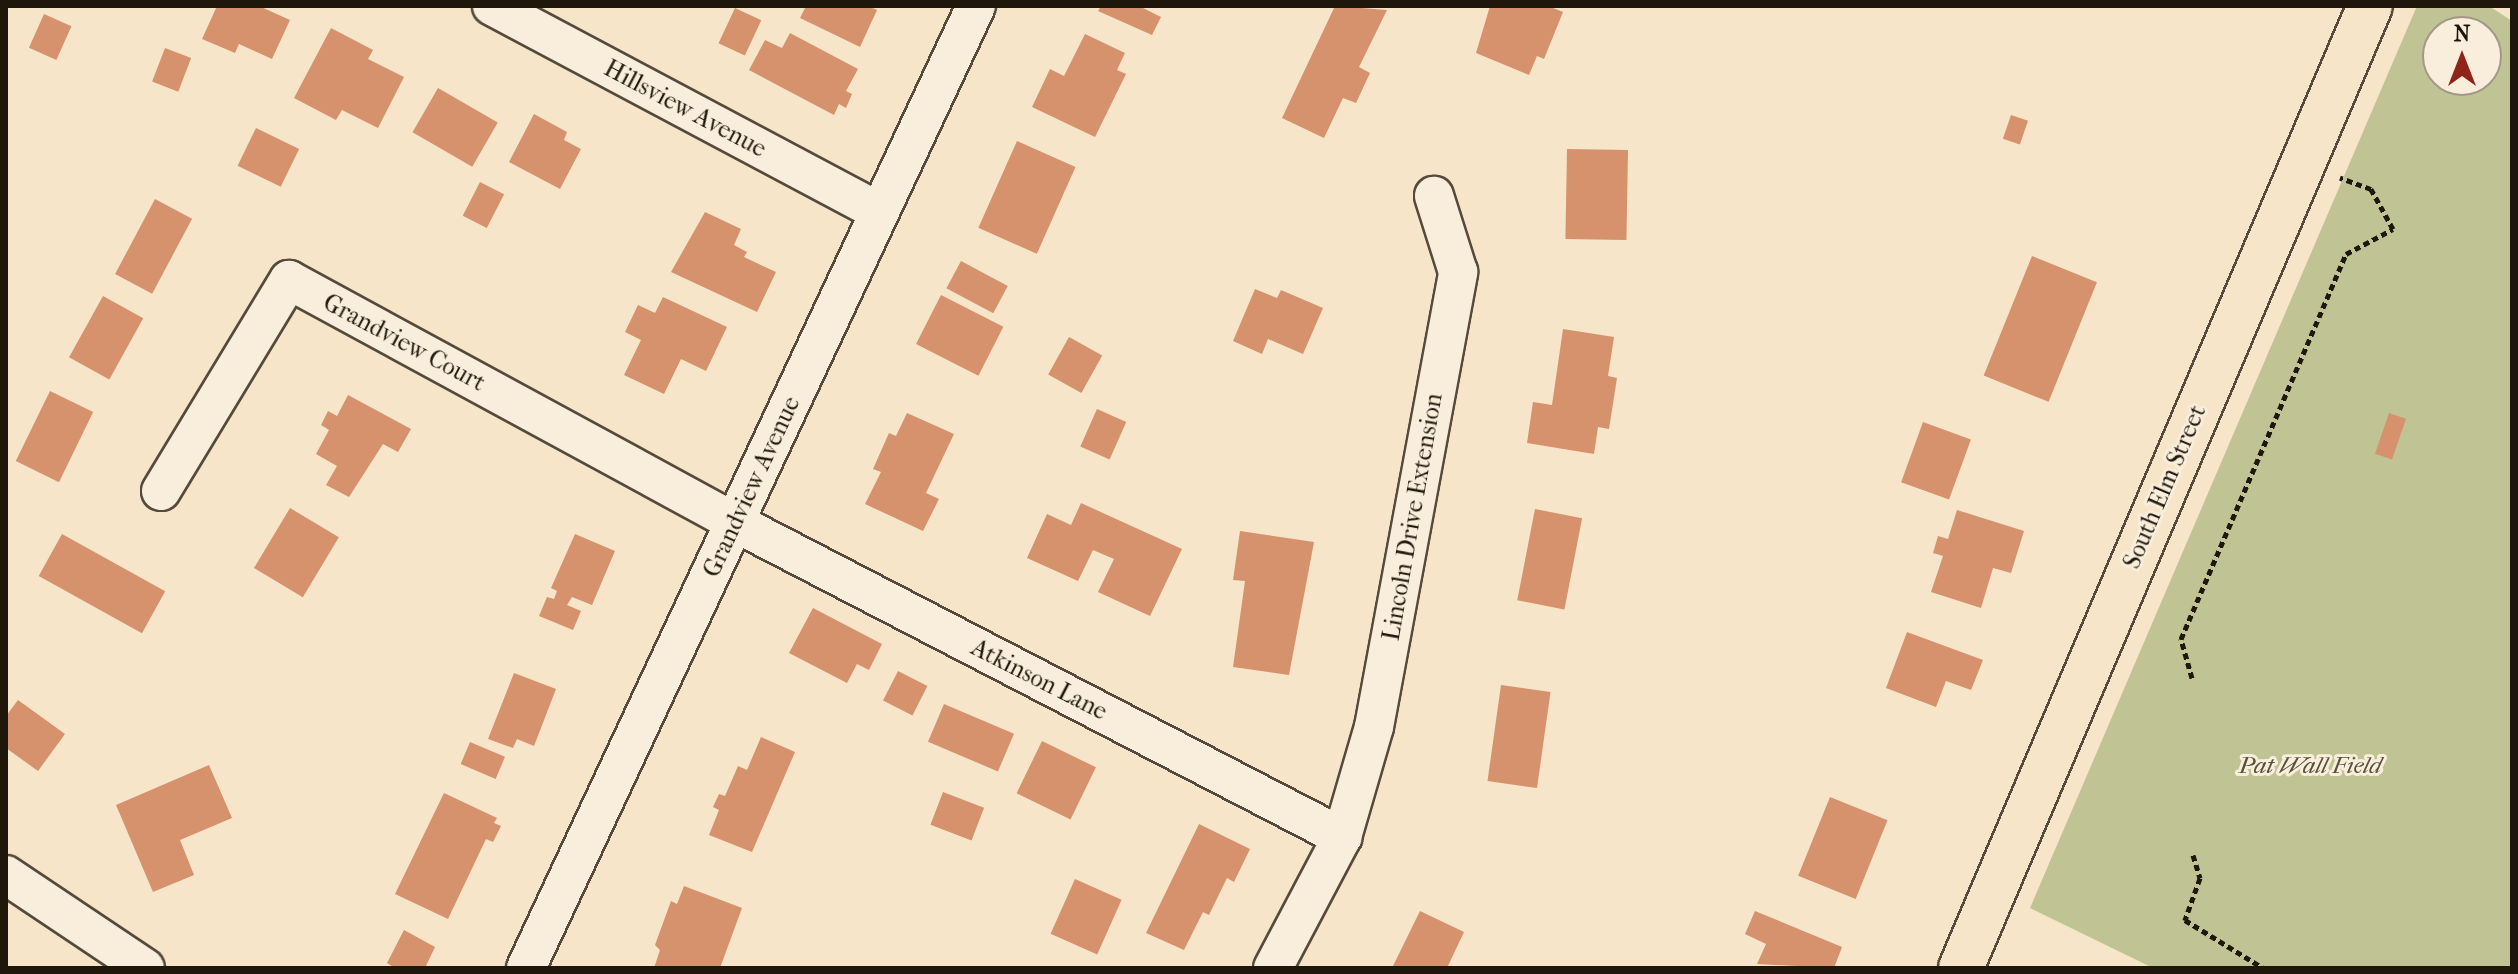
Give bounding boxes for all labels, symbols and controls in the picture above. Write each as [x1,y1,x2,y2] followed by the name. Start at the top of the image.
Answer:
[2422,16,2502,96] north arrow
[2454,21,2470,47] text: N
[599,54,771,164] street label: Hillsview Avenue
[318,288,490,398] street label: Grandview Court
[1377,391,1449,643] street label: Lincoln Drive Extension
[698,392,806,582] street label: Grandview Avenue
[2118,401,2212,573] street label: South Elm Street
[966,633,1112,727] street label: Atkinson Lane
[2239,752,2381,780] park label: Pat Wall Field

